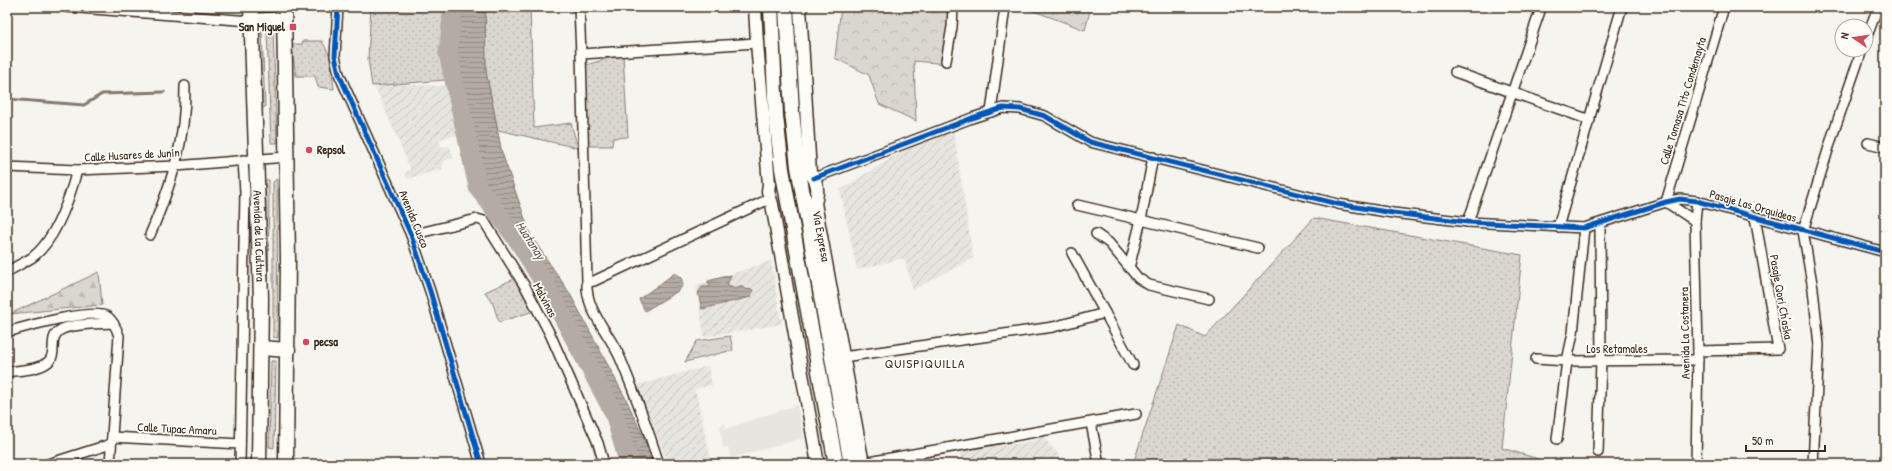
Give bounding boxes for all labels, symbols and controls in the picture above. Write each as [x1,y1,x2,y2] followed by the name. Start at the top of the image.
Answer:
[239,18,286,36] place label: San Miguel
[1834,18,1874,58] north arrow
[288,22,298,32] marker: San Miguel
[1837,31,1852,40] text: N
[1655,35,1710,167] street label: Calle Tomasa Tito Condemayta
[317,141,346,159] place label: Repsol
[84,144,180,165] street label: Calle Husares de Junín
[304,145,314,155] marker: Repsol
[1708,185,1799,226] street label: Pasaje Las Orquideas
[395,187,434,251] street label: Avenida Cusco
[249,190,269,282] street label: Avenida de la Cultura
[809,209,835,263] street label: Vía Expresa
[512,217,551,264] water label: Huatanay
[1766,253,1797,341] street label: Pasaje Qori Ch'aska
[529,279,562,321] street label: Malvinas
[1675,287,1694,379] street label: Avenida La Costanera
[314,333,338,351] place label: pecsa
[301,337,311,347] marker: pecsa
[1586,340,1648,357] street label: Los Retamales
[885,354,965,372] district label: QUISPIQUILLA
[137,418,218,439] street label: Calle Tupac Amaru
[1746,427,1825,453] scale bar
[1752,432,1773,449] text: 50 m

